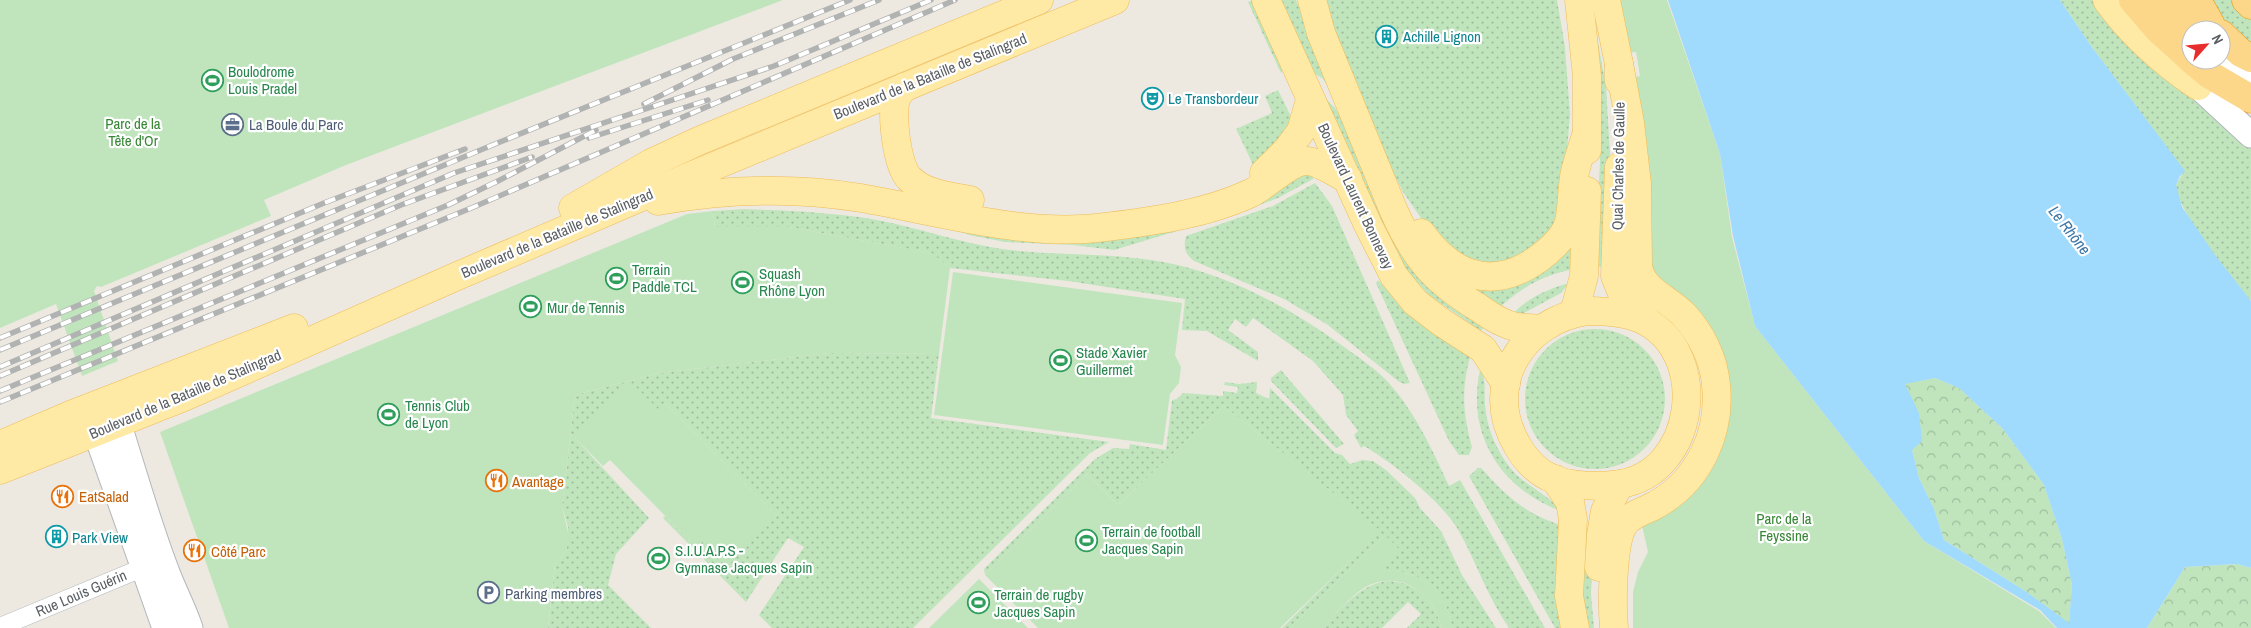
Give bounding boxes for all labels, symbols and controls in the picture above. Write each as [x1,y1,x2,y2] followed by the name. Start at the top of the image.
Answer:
[2181,20,2231,70] north arrow
[1375,24,1399,48] building icon: Achille Lignon
[1402,26,1481,47] place label: Achille Lignon
[830,28,1030,124] street label: Boulevard de la Bataille de Stalingrad
[2208,31,2227,47] text: N
[228,61,297,99] place label: Boulodrome Louis Pradel
[200,68,224,92] sports icon: Boulodrome Louis Pradel
[1140,86,1164,110] theatre icon: Le Transbordeur
[1168,88,1258,109] place label: Le Transbordeur
[1606,101,1630,230] street label: Quai Charles de Gaulle
[221,112,245,136] office icon: La Boule du Parc
[105,113,161,151] park label: Parc de la Tête d'Or
[249,114,343,135] place label: La Boule du Parc
[1313,120,1399,273] street label: Boulevard Laurent Bonnevay
[458,183,656,283] street label: Boulevard de la Bataille de Stalingrad
[2044,201,2096,259] water label: Le Rhône
[632,259,697,297] place label: Terrain Paddle TCL
[759,263,825,301] place label: Squash Rhône Lyon
[604,266,628,290] sports icon: Terrain Paddle TCL
[731,270,755,294] sports icon: Squash Rhône Lyon
[519,295,543,319] sports icon: Mur de Tennis
[547,297,625,318] place label: Mur de Tennis
[1076,342,1147,380] place label: Stade Xavier Guillermet
[86,344,284,444] street label: Boulevard de la Bataille de Stalingrad
[1048,349,1072,373] sports icon: Stade Xavier Guillermet
[405,395,470,433] place label: Tennis Club de Lyon
[377,402,401,426] sports icon: Tennis Club de Lyon
[484,469,508,493] restaurant icon: Avantage
[511,471,564,492] place label: Avantage
[51,484,75,508] restaurant icon: EatSalad
[79,486,129,507] place label: EatSalad
[1756,508,1812,546] park label: Parc de la Feyssine
[1102,521,1200,559] place label: Terrain de football Jacques Sapin
[44,525,68,549] building icon: Park View
[72,527,128,548] place label: Park View
[1074,528,1098,552] sports icon: Terrain de football Jacques Sapin
[183,539,207,563] restaurant icon: Côté Parc
[675,540,812,578] place label: S.I.U.A.P.S - Gymnase Jacques Sapin
[211,541,266,562] place label: Côté Parc
[647,547,671,571] sports icon: S.I.U.A.P.S - Gymnase Jacques Sapin
[32,564,130,622] street label: Rue Louis Guérin
[477,581,501,605] parking icon: Parking membres
[505,583,602,604] place label: Parking membres
[994,584,1084,622] place label: Terrain de rugby Jacques Sapin
[966,591,990,615] sports icon: Terrain de rugby Jacques Sapin

